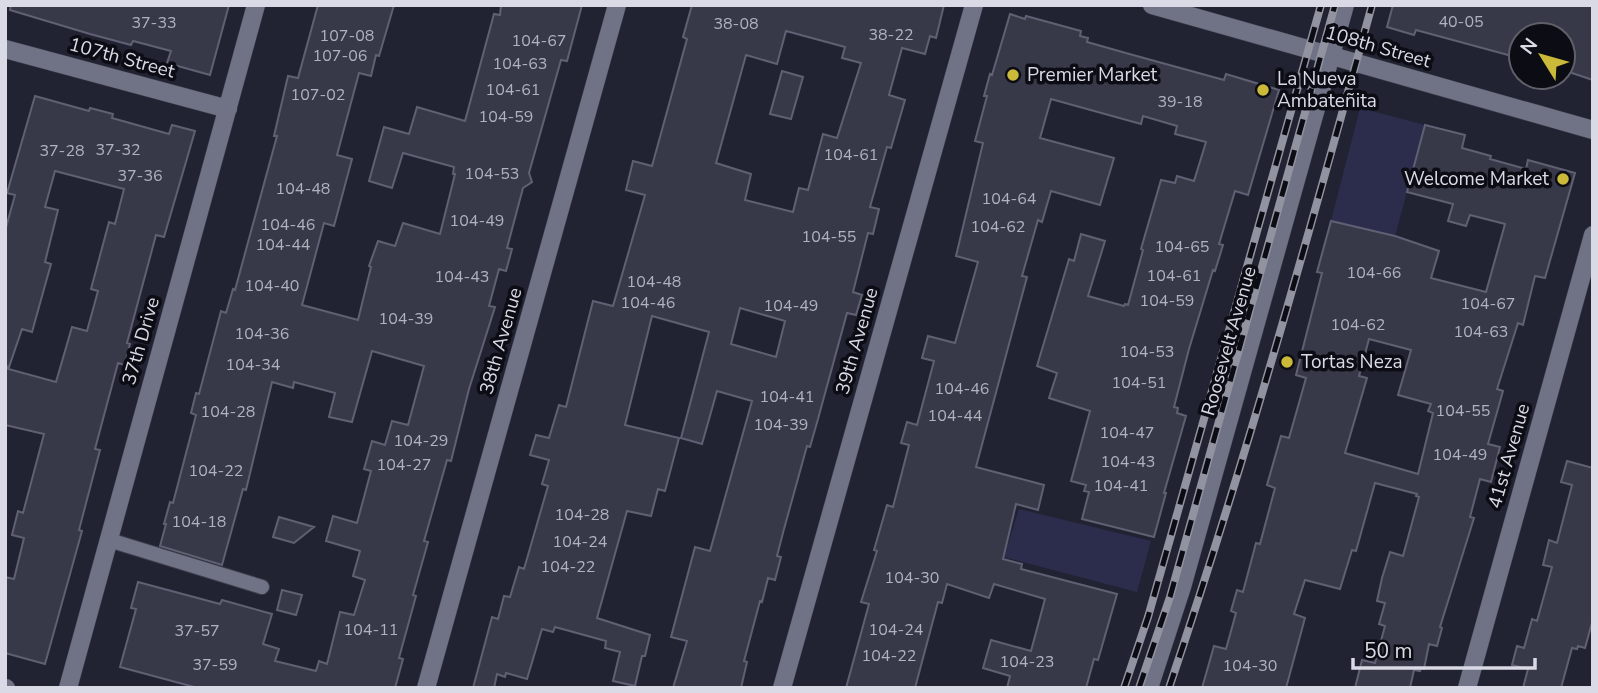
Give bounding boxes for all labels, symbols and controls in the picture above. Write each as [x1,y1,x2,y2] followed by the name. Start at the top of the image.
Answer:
[1438,11,1484,33] house number: 40-05
[131,12,177,34] house number: 37-33
[713,13,759,35] house number: 38-08
[1322,20,1434,75] street label: 108th Street
[1507,21,1577,91] north arrow
[868,24,914,46] house number: 38-22
[320,25,374,47] house number: 107-08
[512,30,566,52] house number: 104-67
[66,31,178,85] street label: 107th Street
[1515,33,1544,60] text: N
[313,45,367,67] house number: 107-06
[493,53,547,75] house number: 104-63
[1027,62,1158,88] place label: Premier Market
[1277,66,1377,114] place label: La Nueva Ambateñita
[1005,67,1021,83] marker: Premier Market
[486,79,540,101] house number: 104-61
[1255,82,1271,98] marker: La Nueva Ambateñita
[291,84,345,106] house number: 107-02
[1157,91,1203,113] house number: 39-18
[479,106,533,128] house number: 104-59
[95,139,141,161] house number: 37-32
[39,140,85,162] house number: 37-28
[824,144,878,166] house number: 104-61
[465,163,519,185] house number: 104-53
[117,165,163,187] house number: 37-36
[1404,166,1549,192] place label: Welcome Market
[1555,171,1571,187] marker: Welcome Market
[276,178,330,200] house number: 104-48
[982,188,1037,210] house number: 104-64
[450,210,504,232] house number: 104-49
[261,214,315,236] house number: 104-46
[971,216,1025,238] house number: 104-62
[802,226,856,248] house number: 104-55
[256,234,311,256] house number: 104-44
[1155,236,1209,258] house number: 104-65
[1347,262,1401,284] house number: 104-66
[1195,263,1263,419] street label: Roosevelt Avenue
[1147,265,1201,287] house number: 104-61
[435,266,489,288] house number: 104-43
[627,271,681,293] house number: 104-48
[245,275,299,297] house number: 104-40
[473,285,529,397] street label: 38th Avenue
[829,285,885,397] street label: 39th Avenue
[1140,290,1194,312] house number: 104-59
[621,292,675,314] house number: 104-46
[1461,293,1515,315] house number: 104-67
[116,294,166,388] street label: 37th Drive
[764,295,818,317] house number: 104-49
[379,308,433,330] house number: 104-39
[1331,314,1385,336] house number: 104-62
[1454,321,1508,343] house number: 104-63
[235,323,289,345] house number: 104-36
[1120,341,1174,363] house number: 104-53
[1301,349,1403,375] place label: Tortas Neza
[226,354,281,376] house number: 104-34
[1279,354,1295,370] marker: Tortas Neza
[1112,372,1166,394] house number: 104-51
[935,378,989,400] house number: 104-46
[760,386,814,408] house number: 104-41
[1436,400,1490,422] house number: 104-55
[1482,400,1536,512] street label: 41st Avenue
[201,401,255,423] house number: 104-28
[928,405,983,427] house number: 104-44
[754,414,808,436] house number: 104-39
[1100,422,1154,444] house number: 104-47
[394,430,448,452] house number: 104-29
[1433,444,1487,466] house number: 104-49
[1101,451,1155,473] house number: 104-43
[377,454,431,476] house number: 104-27
[189,460,243,482] house number: 104-22
[1094,475,1148,497] house number: 104-41
[555,504,609,526] house number: 104-28
[172,511,226,533] house number: 104-18
[553,531,608,553] house number: 104-24
[541,556,595,578] house number: 104-22
[885,567,939,589] house number: 104-30
[344,619,398,641] house number: 104-11
[869,619,924,641] house number: 104-24
[174,620,220,642] house number: 37-57
[1353,626,1535,670] scale bar
[1364,637,1413,665] text: 50 m
[862,645,916,667] house number: 104-22
[1000,651,1054,673] house number: 104-23
[192,654,238,676] house number: 37-59
[1223,655,1277,677] house number: 104-30

